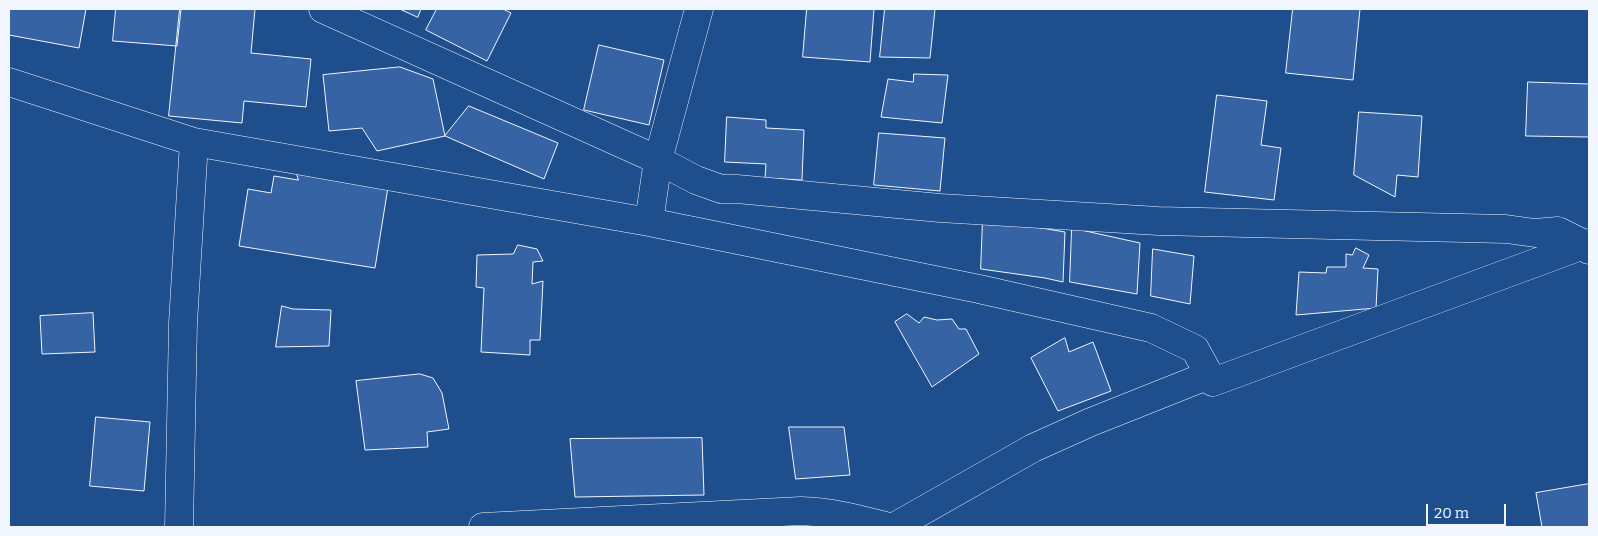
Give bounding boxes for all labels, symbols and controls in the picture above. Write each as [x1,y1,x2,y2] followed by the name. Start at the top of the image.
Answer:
[1428,494,1508,526] scale bar
[1434,504,1469,522] text: 20 m

